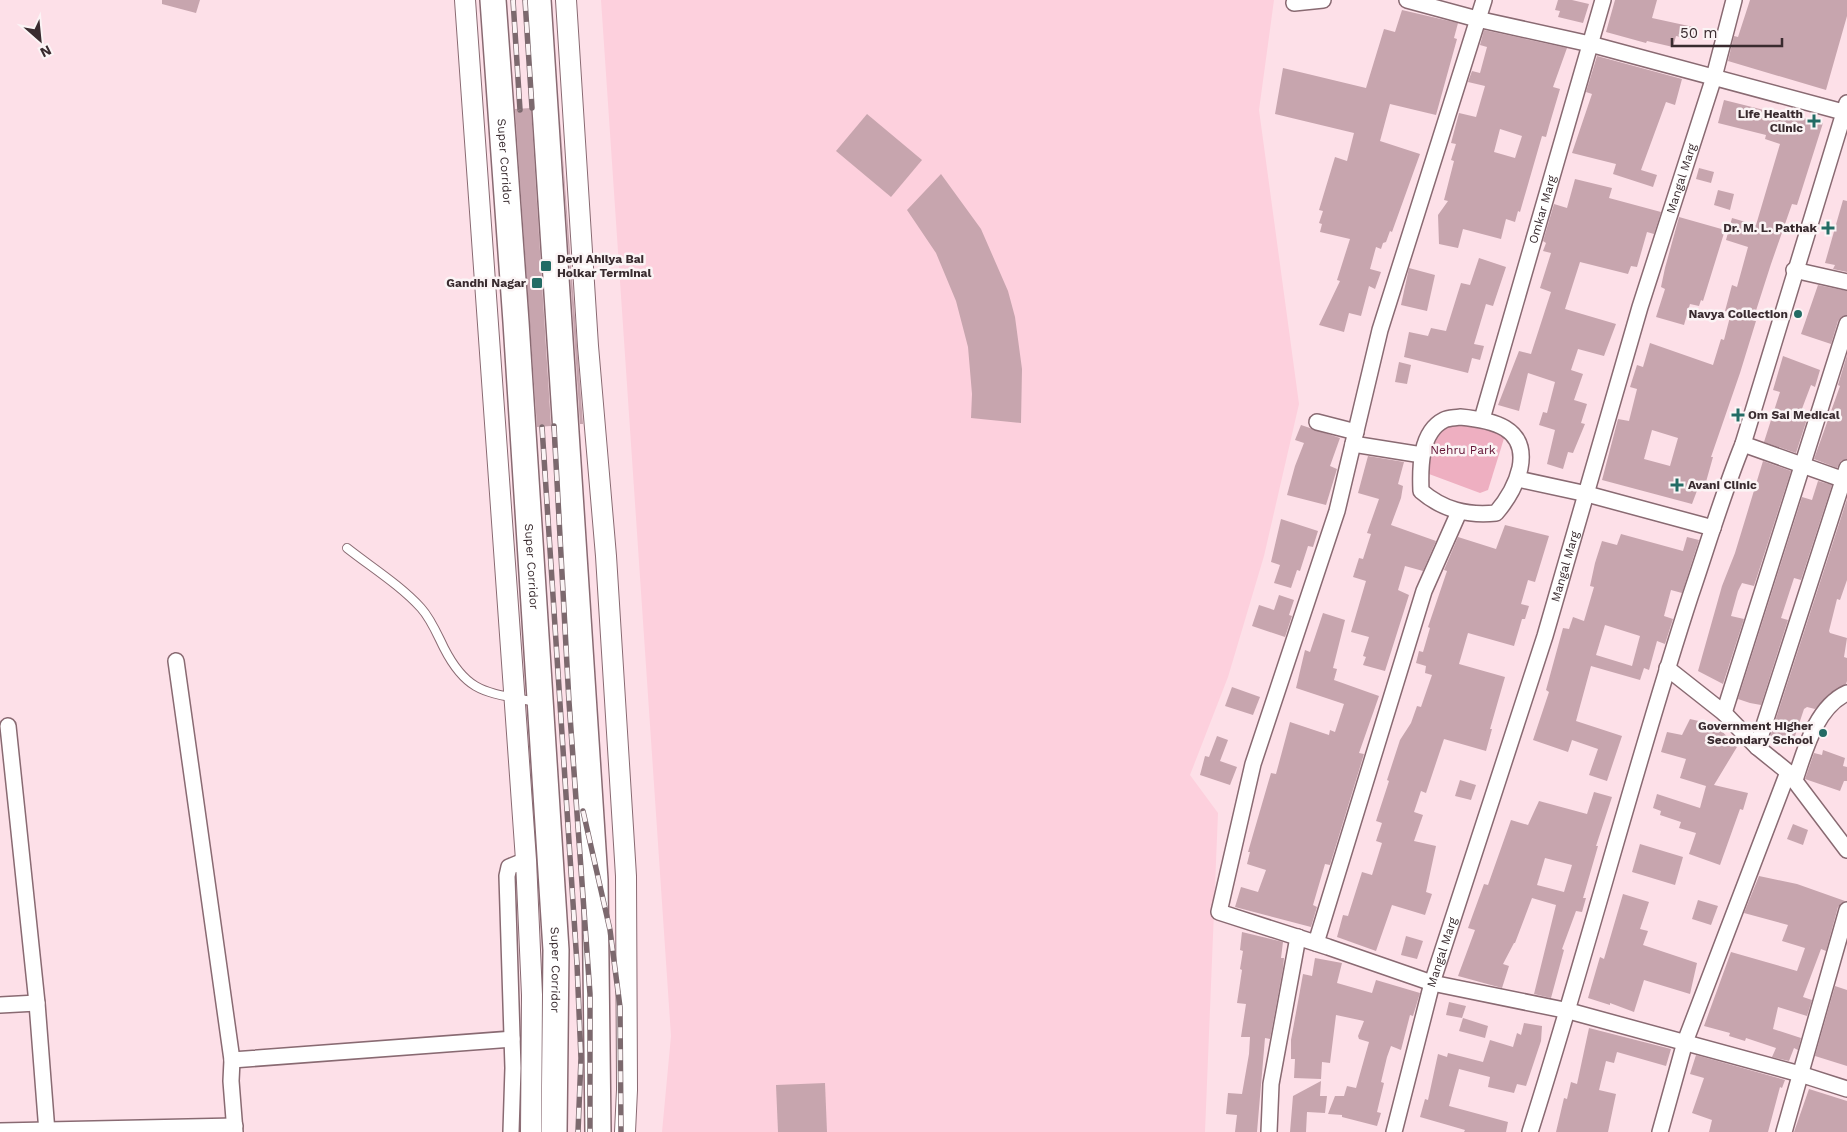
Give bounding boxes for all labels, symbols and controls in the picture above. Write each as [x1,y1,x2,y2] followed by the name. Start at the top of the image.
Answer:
[15,15,65,65] north arrow
[1672,15,1782,47] scale bar
[1680,24,1717,42] text: 50 m
[38,42,54,61] text: N
[1738,107,1803,135] place label: Life Health Clinic
[1807,114,1821,128] marker: Life Health Clinic
[494,118,515,205] street label: Super Corridor
[1663,141,1699,215] street label: Mangal Marg
[1526,173,1559,245] street label: Omkar Marg
[1723,221,1818,235] place label: Dr. M. L. Pathak
[1821,221,1835,235] marker: Dr. M. L. Pathak
[557,252,652,280] place label: Devi Ahilya Bai Holkar Terminal
[539,259,553,273] marker: Devi Ahilya Bai Holkar Terminal
[446,276,527,290] place label: Gandhi Nagar
[530,276,544,290] marker: Gandhi Nagar
[1688,307,1788,321] place label: Navya Collection
[1792,308,1804,320] marker: Navya Collection
[1748,408,1840,422] place label: Om Sai Medical
[1732,409,1744,421] marker: Om Sai Medical
[1430,443,1496,457] park label: Nehru Park
[1670,478,1684,492] marker: Avani Clinic
[1688,478,1757,492] place label: Avani Clinic
[522,523,541,610] street label: Super Corridor
[1548,529,1582,604] street label: Mangal Marg
[1698,719,1814,747] place label: Government Higher Secondary School
[1817,727,1829,739] marker: Government Higher Secondary School
[1424,915,1460,989] street label: Mangal Marg
[548,926,563,1013] street label: Super Corridor

